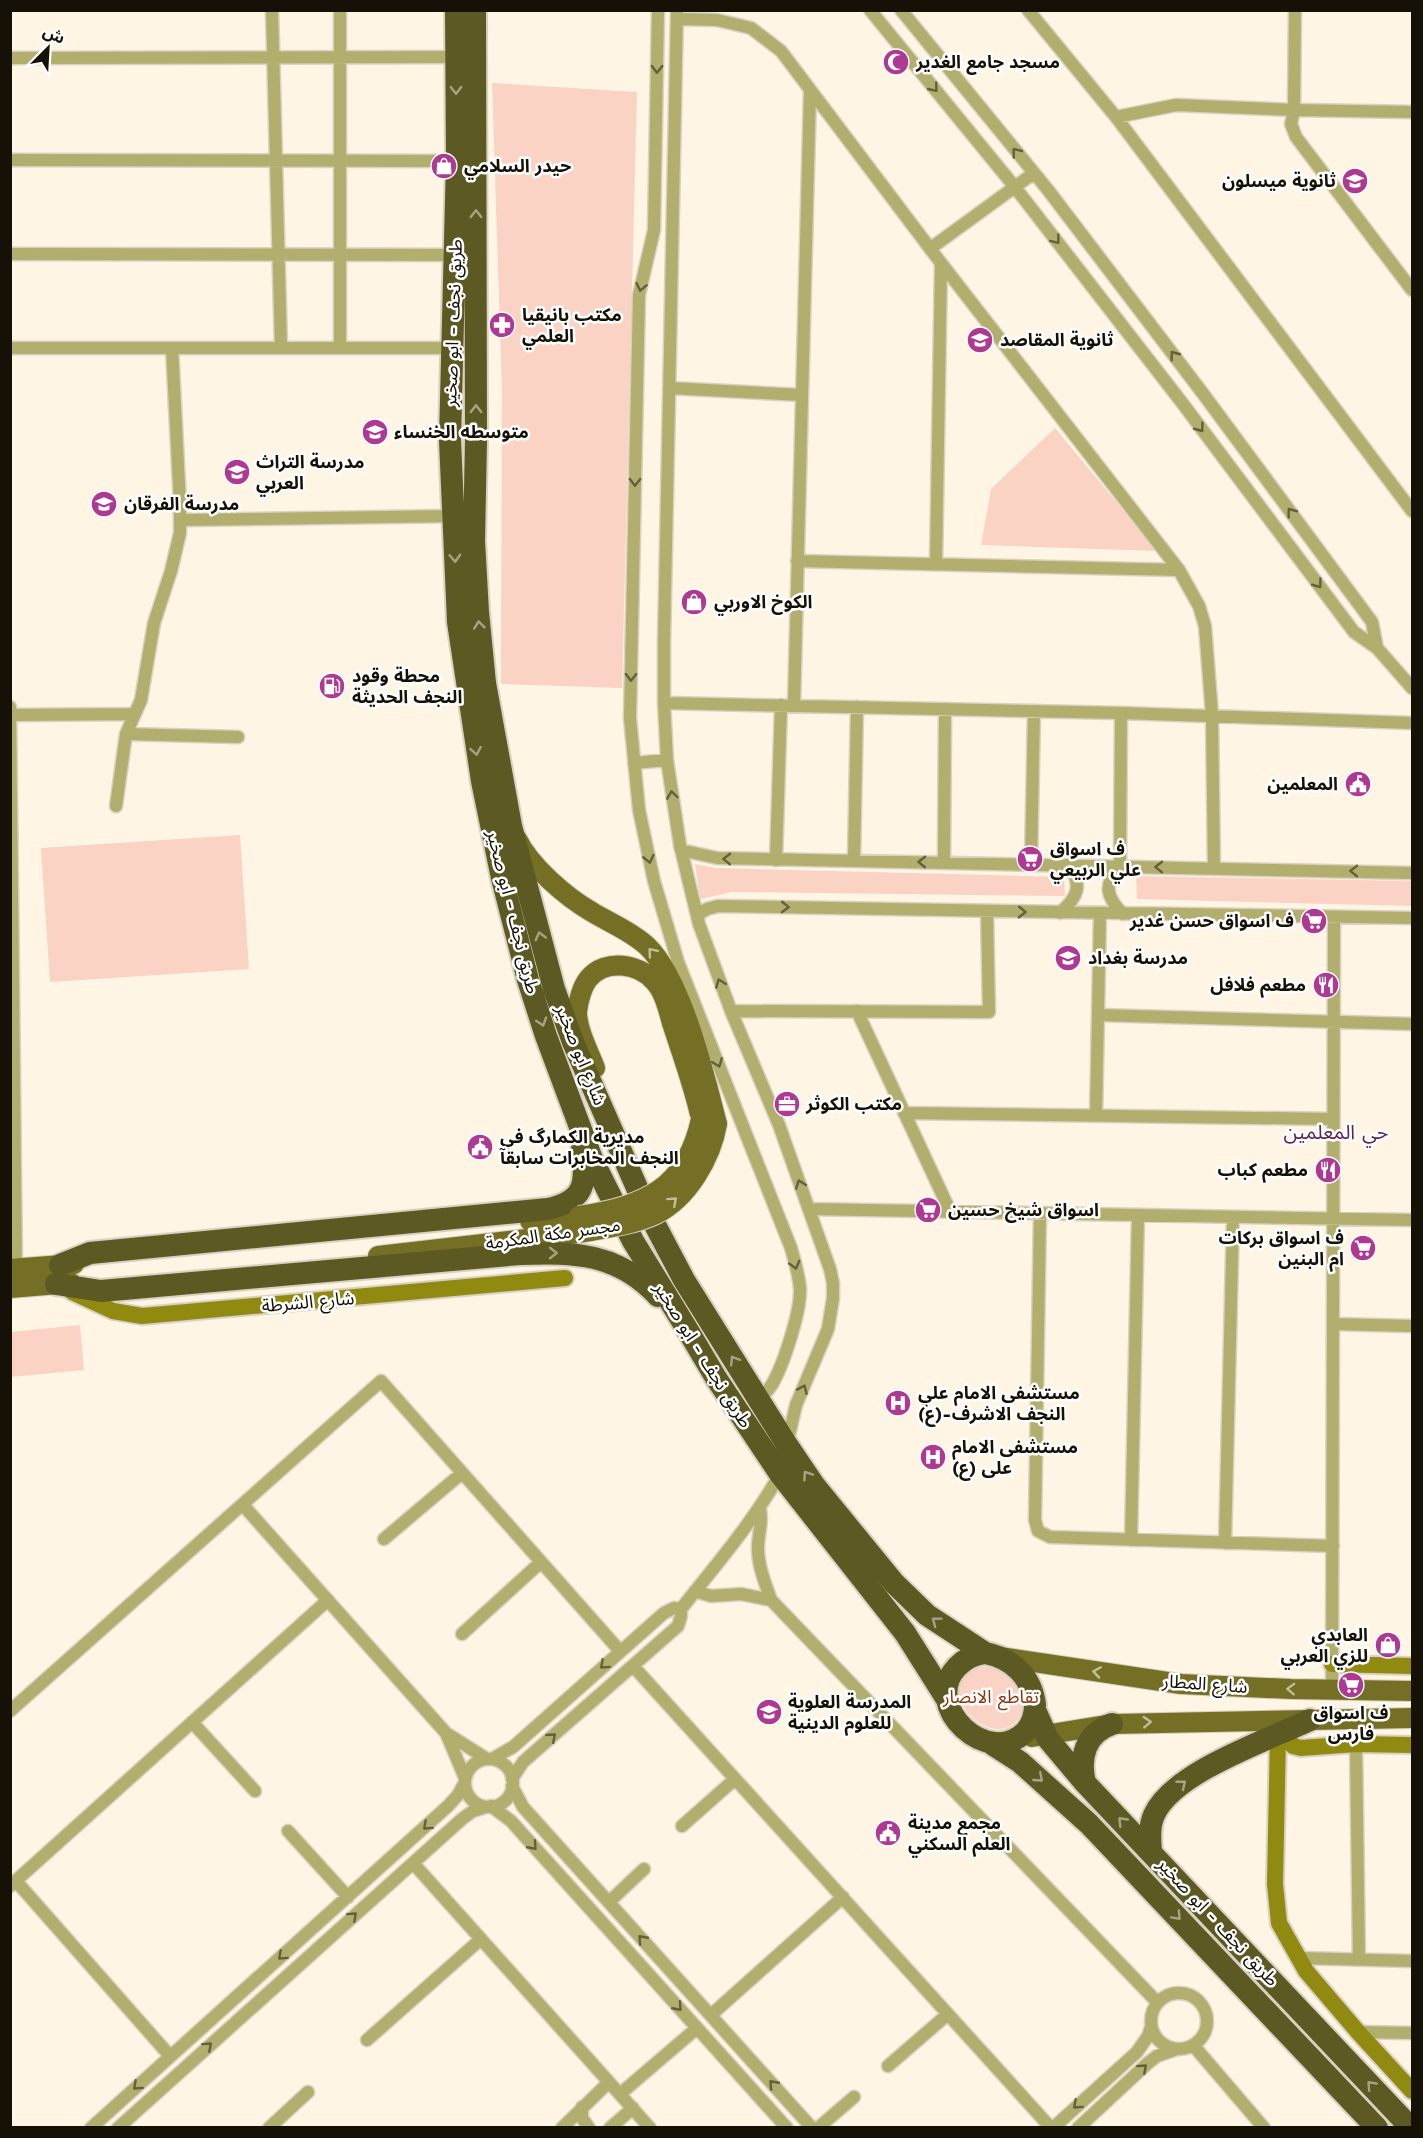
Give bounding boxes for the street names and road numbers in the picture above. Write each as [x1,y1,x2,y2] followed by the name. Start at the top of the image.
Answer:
[439,239,467,408] street label: طريق نجف - ابو صخير
[482,827,544,996] street label: طريق نجف - ابو صخير
[548,1001,611,1110] street label: شارع ابو صخير
[484,1214,622,1254] street label: مجسر مكة المكرمة
[649,1277,757,1432] street label: طريق نجف - ابو صخير
[261,1287,356,1320] street label: شارع الشرطة
[1161,1670,1248,1701] street label: شارع المطار
[1152,1852,1283,1991] street label: طريق نجف - ابو صخير

